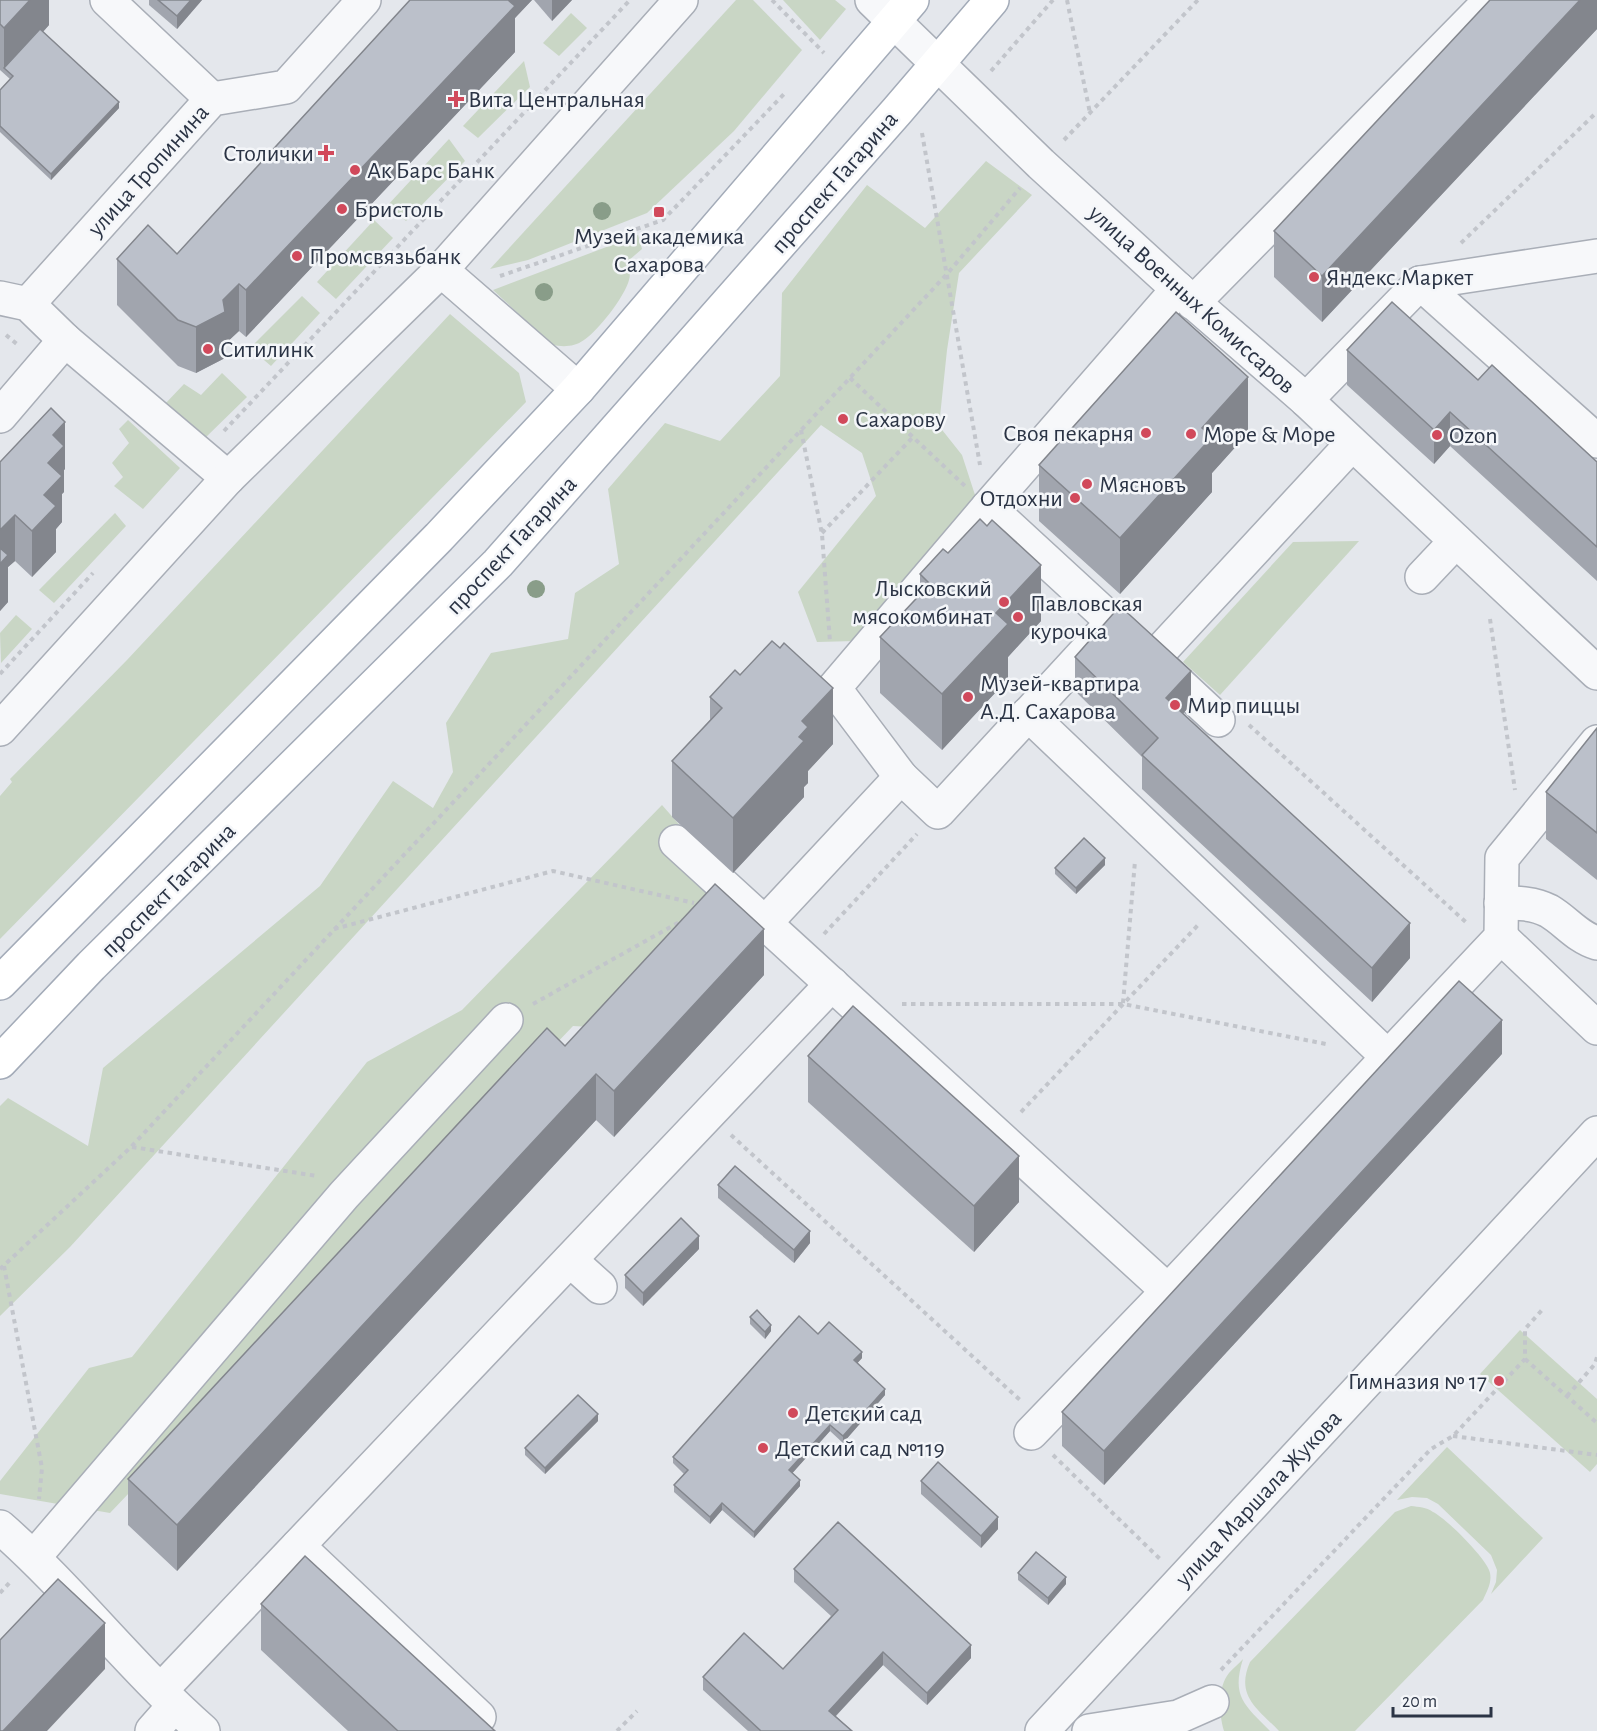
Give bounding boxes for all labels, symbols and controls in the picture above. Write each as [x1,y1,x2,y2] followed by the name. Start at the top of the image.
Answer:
[468,88,645,112] place label: Вита Центральная
[449,92,463,106] marker: Вита Центральная
[83,100,214,242] street label: улица Тропинина
[767,107,903,258] street label: проспект Гагарина
[223,142,314,166] place label: Столички
[319,146,333,160] marker: Столички
[367,159,494,183] place label: Ак Барс Банк
[348,163,362,177] marker: Ак Барс Банк
[354,198,443,222] place label: Бристоль
[1083,200,1299,398] street label: улица Военных Комиссаров
[335,202,349,216] marker: Бристоль
[652,205,666,219] marker: Музей академика Сахарова
[574,225,744,277] place label: Музей академика Сахарова
[309,245,461,269] place label: Промсвязьбанк
[290,249,304,263] marker: Промсвязьбанк
[1326,266,1474,290] place label: Яндекс.Маркет
[1307,270,1321,284] marker: Яндекс.Маркет
[220,338,314,362] place label: Ситилинк
[201,342,215,356] marker: Ситилинк
[855,408,946,432] place label: Сахарову
[836,412,850,426] marker: Сахарову
[1003,422,1134,446] place label: Своя пекарня
[1203,423,1336,447] place label: Море & Море
[1449,424,1498,448] place label: Ozon
[1139,426,1153,440] marker: Своя пекарня
[1184,427,1198,441] marker: Море & Море
[1430,428,1444,442] marker: Ozon
[442,472,582,619] street label: проспект Гагарина
[1099,473,1185,497] place label: Мясновъ
[1080,477,1094,491] marker: Мясновъ
[980,487,1063,511] place label: Отдохни
[1068,491,1082,505] marker: Отдохни
[852,577,992,629] place label: Лысковский мясокомбинат
[1030,592,1143,644] place label: Павловская курочка
[997,595,1011,609] marker: Лысковский мясокомбинат
[1011,610,1025,624] marker: Павловская курочка
[980,672,1140,724] place label: Музей-квартира А.Д. Сахарова
[961,690,975,704] marker: Музей-квартира А.Д. Сахарова
[1187,694,1300,718] place label: Мир пиццы
[1168,698,1182,712] marker: Мир пиццы
[97,819,241,963] street label: проспект Гагарина
[1348,1370,1487,1394] place label: Гимназия № 17
[1492,1374,1506,1388] marker: Гимназия № 17
[805,1402,922,1426] place label: Детский сад
[786,1406,800,1420] marker: Детский сад
[1170,1406,1346,1592] street label: улица Маршала Жукова
[775,1437,945,1461] place label: Детский сад №119
[756,1441,770,1455] marker: Детский сад №119
[1393,1680,1490,1718] scale bar
[1402,1693,1437,1711] text: 20 m

